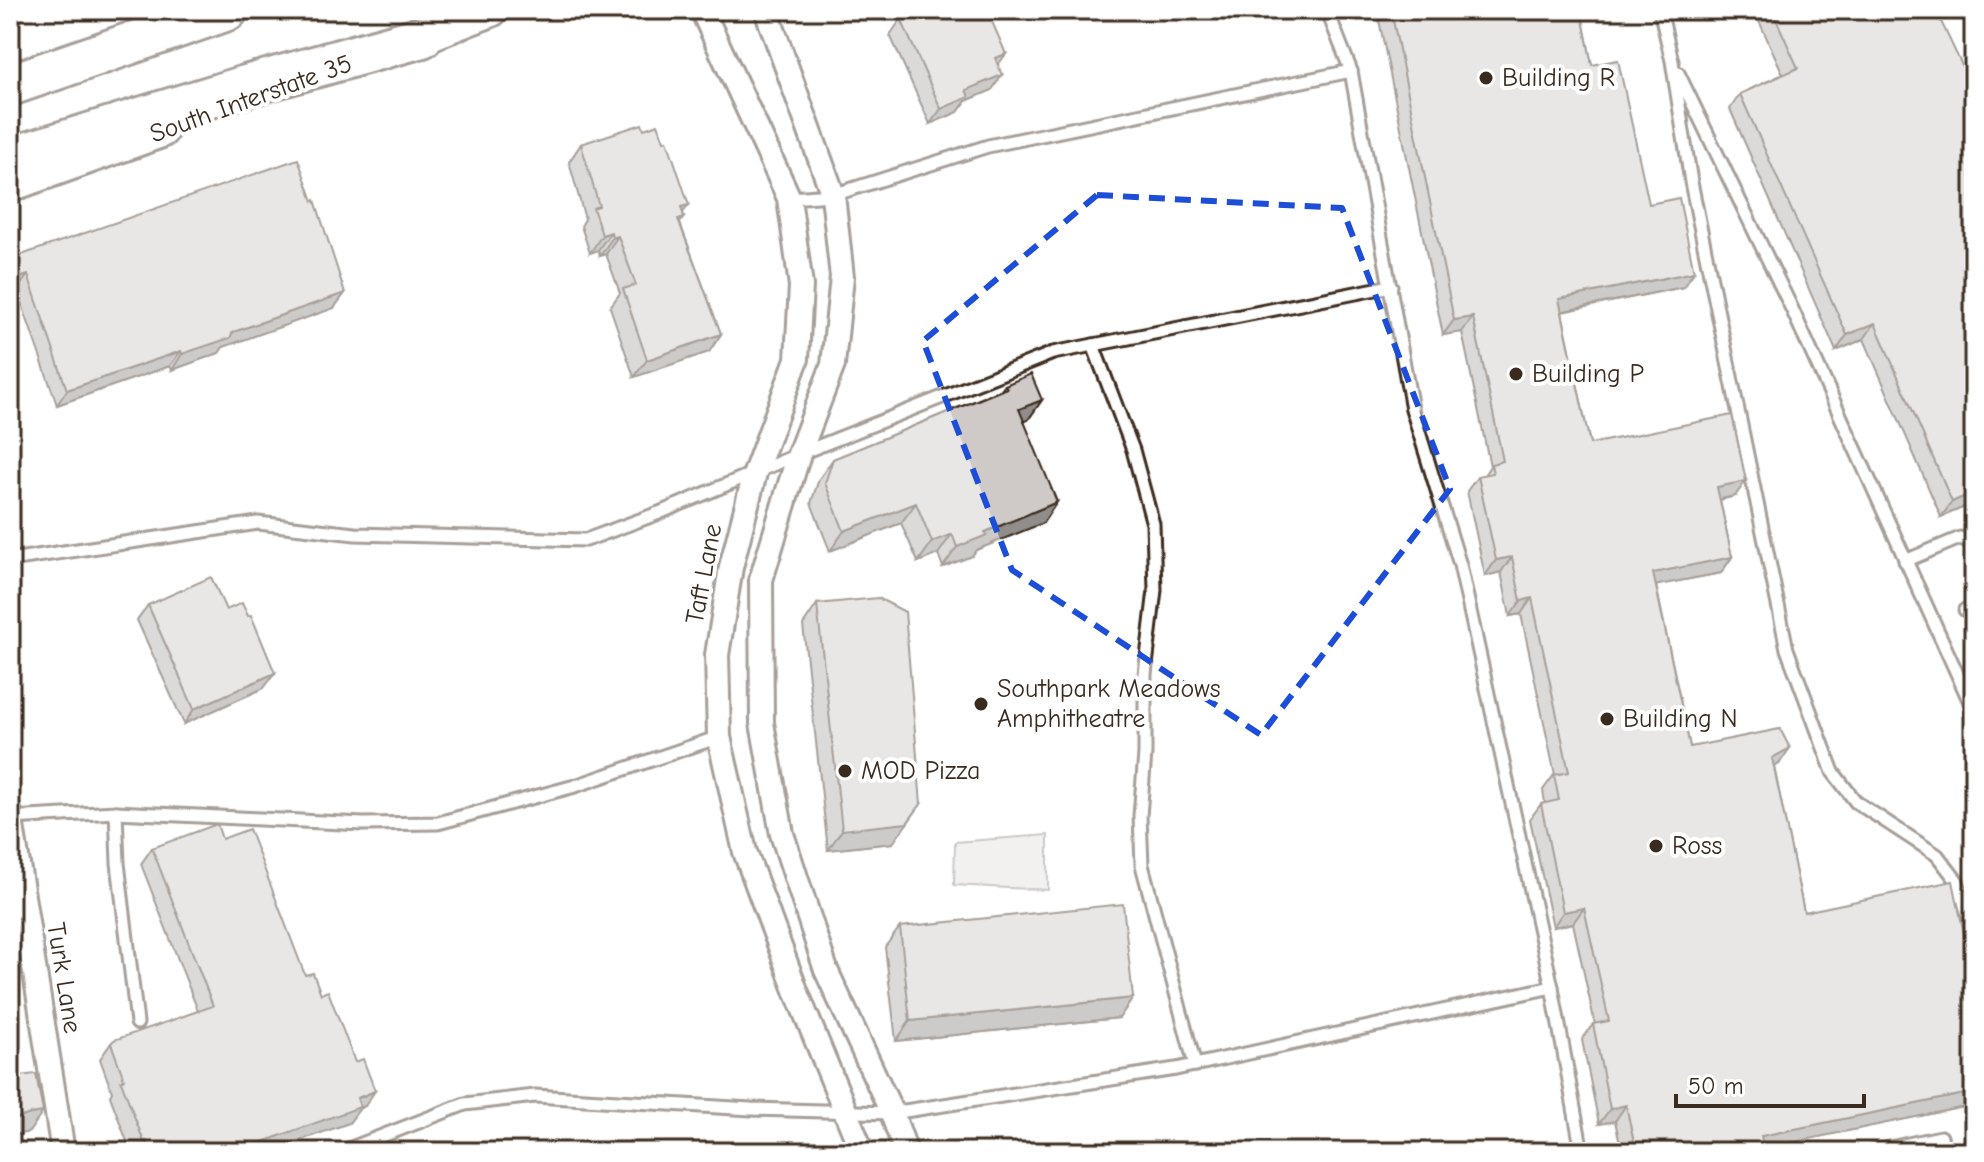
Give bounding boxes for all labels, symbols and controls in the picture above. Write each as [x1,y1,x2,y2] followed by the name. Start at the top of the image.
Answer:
[146,49,356,149] street label: South Interstate 35
[1502,63,1615,93] place label: Building R
[1477,69,1495,87] marker: Building R
[1532,359,1644,389] place label: Building P
[1507,365,1525,383] marker: Building P
[680,521,728,627] street label: Taft Lane
[997,674,1221,734] place label: Southpark Meadows Amphitheatre
[972,695,990,713] marker: Southpark Meadows Amphitheatre
[1623,704,1738,734] place label: Building N
[1598,710,1616,728] marker: Building N
[861,756,980,786] place label: MOD Pizza
[836,762,854,780] marker: MOD Pizza
[1672,831,1722,861] place label: Ross
[1647,837,1665,855] marker: Ross
[40,920,88,1036] street label: Turk Lane
[1676,1058,1864,1108] scale bar
[1688,1072,1744,1100] text: 50 m

